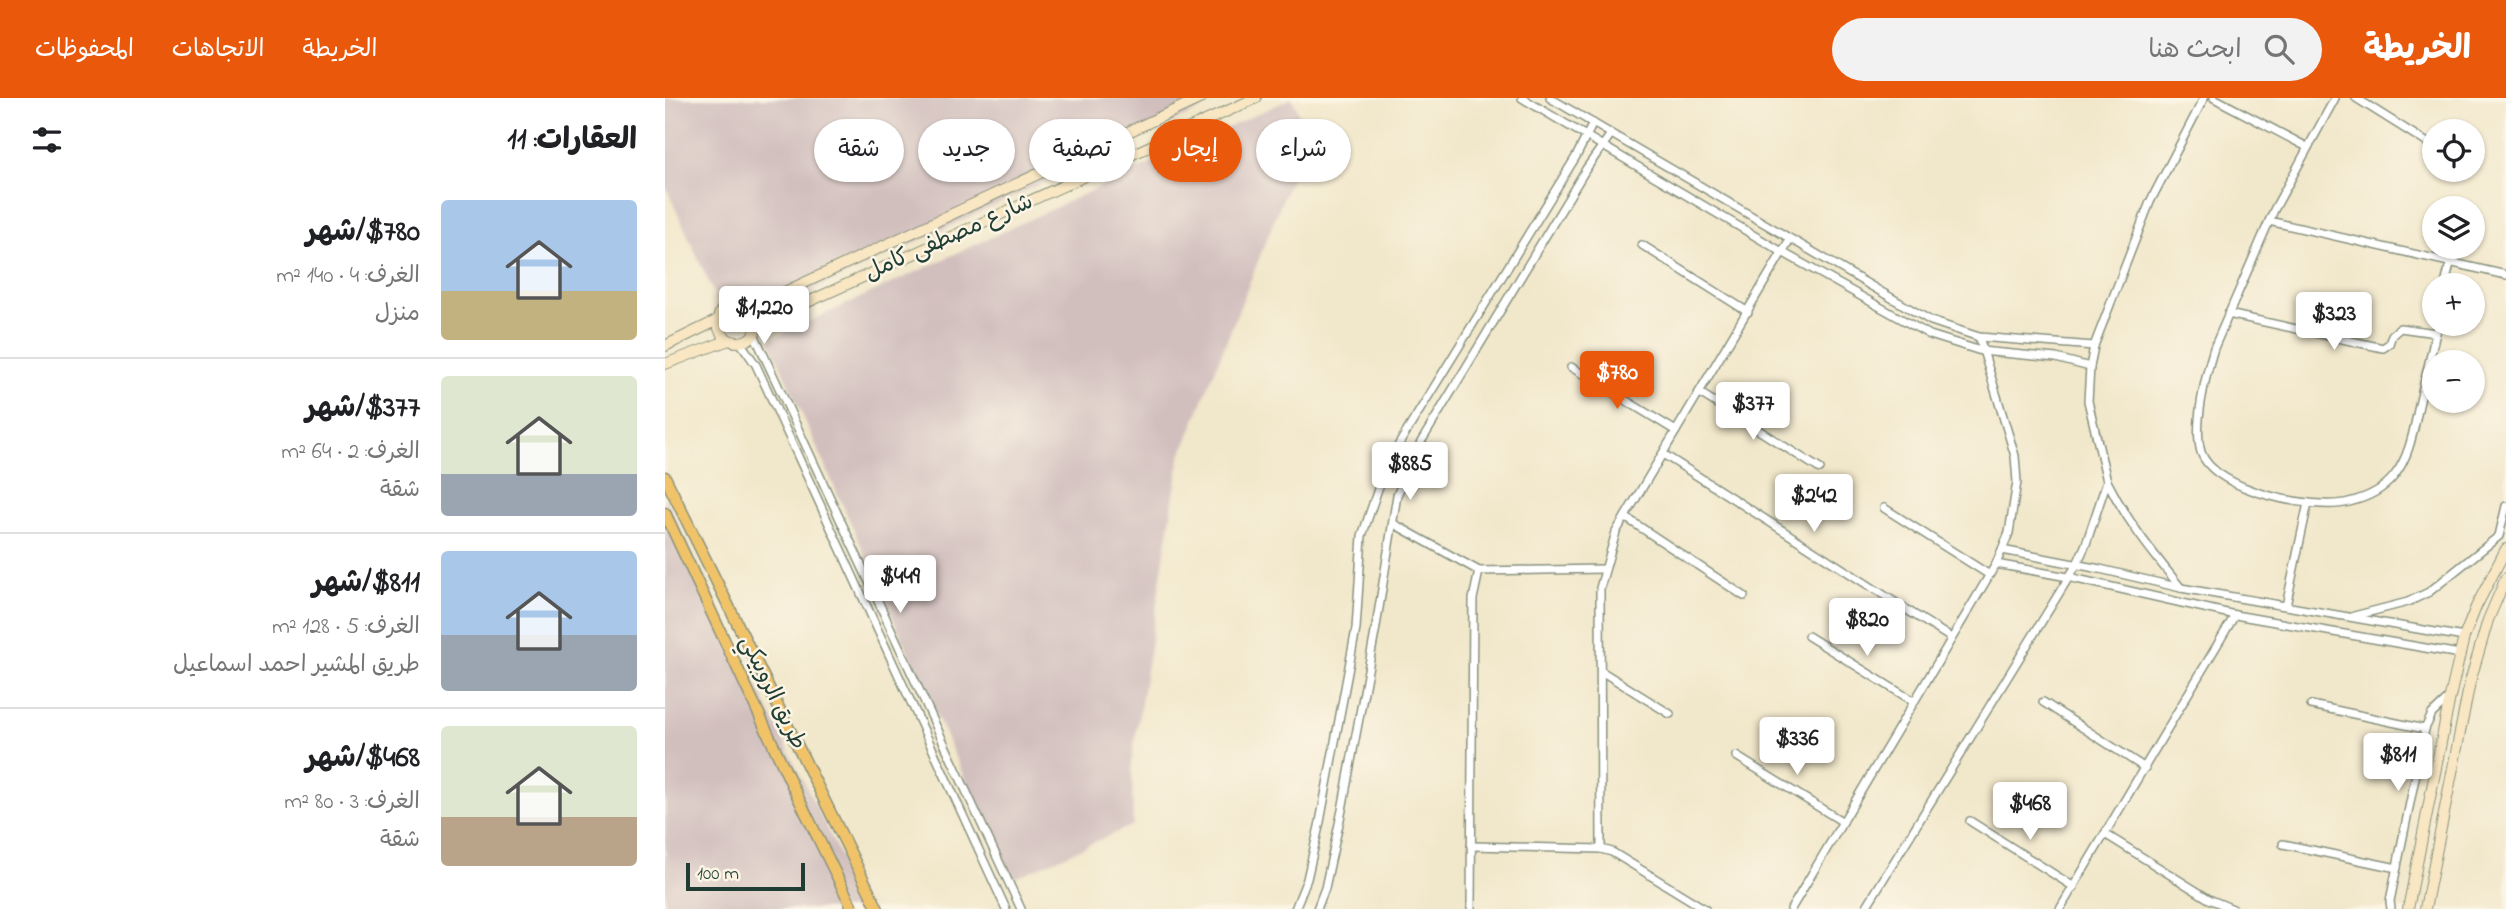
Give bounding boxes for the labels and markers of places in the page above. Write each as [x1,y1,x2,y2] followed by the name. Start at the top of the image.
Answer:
[707,286,821,346] pin: $1,220
[2293,292,2375,352] pin: $323
[1576,352,1658,411] pin: $780
[1712,382,1794,442] pin: $377
[1369,442,1451,502] pin: $885
[1773,474,1855,534] pin: $242
[859,556,941,615] pin: $449
[1826,598,1908,658] pin: $820
[1756,718,1838,777] pin: $336
[2357,734,2439,793] pin: $811
[1989,782,2071,842] pin: $468

